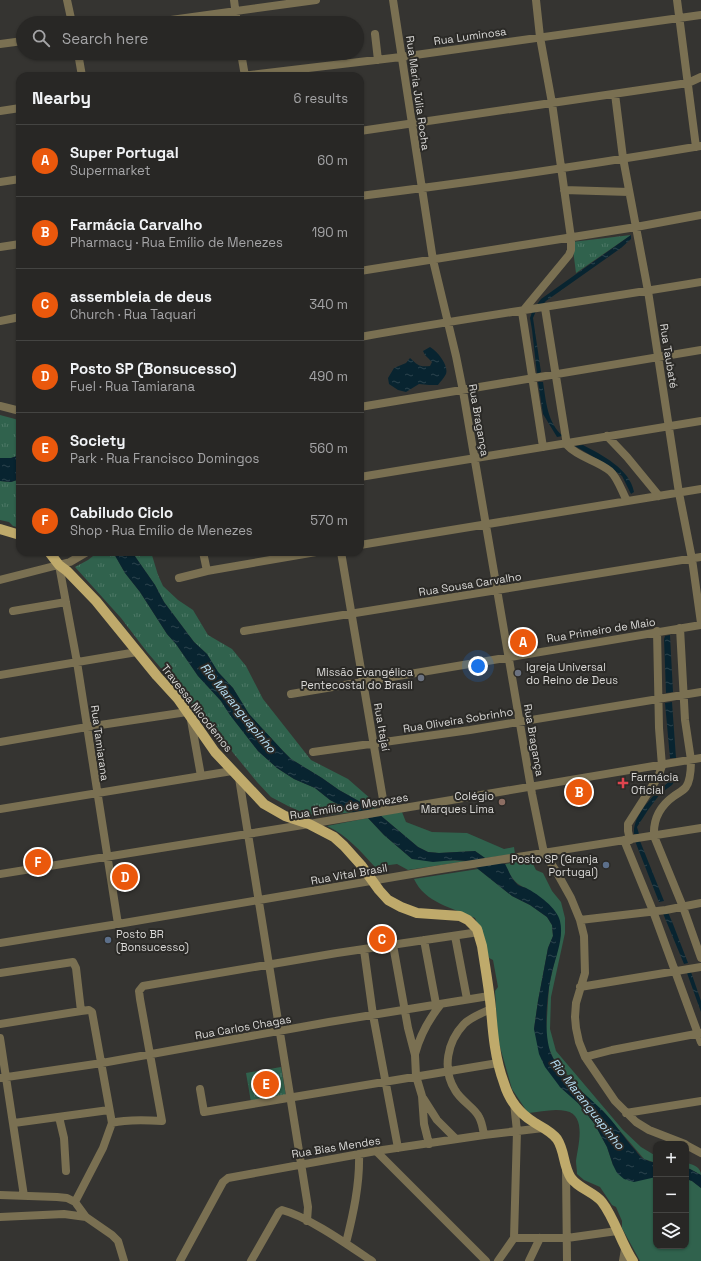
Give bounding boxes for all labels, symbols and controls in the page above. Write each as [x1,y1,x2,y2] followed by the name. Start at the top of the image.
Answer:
[16,16,364,60] search box
[433,24,508,48] street label: Rua Luminosa
[30,27,52,49] icon: search
[62,29,148,48] text: Search here
[403,35,433,152] street label: Rua Maria Júlia Rocha
[32,87,91,109] text: Nearby
[294,90,348,107] text: 6 results
[70,143,179,162] text: Super Portugal
[41,152,49,169] text: A
[317,152,348,169] text: 60 m
[70,162,151,179] text: Supermarket
[70,215,202,234] text: Farmácia Carvalho
[41,224,49,241] text: B
[312,224,348,241] text: 190 m
[70,234,283,251] text: Pharmacy · Rua Emílio de Menezes
[70,287,212,306] text: assembleia de deus
[41,296,49,313] text: C
[309,296,348,313] text: 340 m
[70,306,196,323] text: Church · Rua Taquari
[657,323,681,389] street label: Rua Taubaté
[70,359,237,378] text: Posto SP (Bonsucesso)
[41,368,49,385] text: D
[309,368,348,385] text: 490 m
[70,378,195,395] text: Fuel · Rua Tamiarana
[466,383,492,458] street label: Rua Bragança
[70,431,126,450] text: Society
[41,440,49,457] text: E
[309,440,348,457] text: 560 m
[70,450,259,467] text: Park · Rua Francisco Domingos
[70,503,173,522] text: Cabiludo Ciclo
[42,512,48,529] text: F
[310,512,348,529] text: 570 m
[70,522,253,539] text: Shop · Rua Emílio de Menezes
[418,569,523,599] street label: Rua Sousa Carvalho
[545,614,657,646] street label: Rua Primeiro de Maio
[510,627,536,657] pin: A
[468,656,488,676] your location
[197,660,280,757] water label: Rio Maranguapinho
[526,660,618,687] place label: Igreja Universal do Reino de Deus
[158,661,236,755] street label: Travessa Nicodemos
[301,665,414,692] place label: Missão Evangélica Pentecostal do Brasil
[513,668,523,678] marker: Igreja Universal do Reino de Deus
[416,673,426,683] marker: Missão Evangélica Pentecostal do Brasil
[371,702,393,752] street label: Rua Itajaí
[521,703,547,778] street label: Rua Bragança
[88,704,112,782] street label: Rua Tamiarana
[402,704,514,736] street label: Rua Oliveira Sobrinho
[631,770,679,797] place label: Farmácia Oficial
[566,777,592,807] pin: B
[618,778,628,788] marker: Farmácia Oficial
[421,789,495,816] place label: Colégio Marques Lima
[289,790,409,822] street label: Rua Emílio de Menezes
[497,797,507,807] marker: Colégio Marques Lima
[25,847,51,877] pin: F
[511,852,599,879] place label: Posto SP (Granja Portugal)
[309,860,389,888] street label: Rua Vital Brasil
[601,860,611,870] marker: Posto SP (Granja Portugal)
[112,862,138,892] pin: D
[369,924,395,954] pin: C
[116,927,189,954] place label: Posto BR (Bonsucesso)
[103,935,113,945] marker: Posto BR (Bonsucesso)
[194,1012,292,1042] street label: Rua Carlos Chagas
[546,1055,628,1153] water label: Rio Maranguapinho
[253,1069,279,1099] pin: E
[291,1133,382,1161] street label: Rua Bias Mendes
[653,1141,689,1249] map controls
[653,1141,689,1177] button: +
[653,1177,689,1213] button: −
[653,1213,689,1249] button: layers

